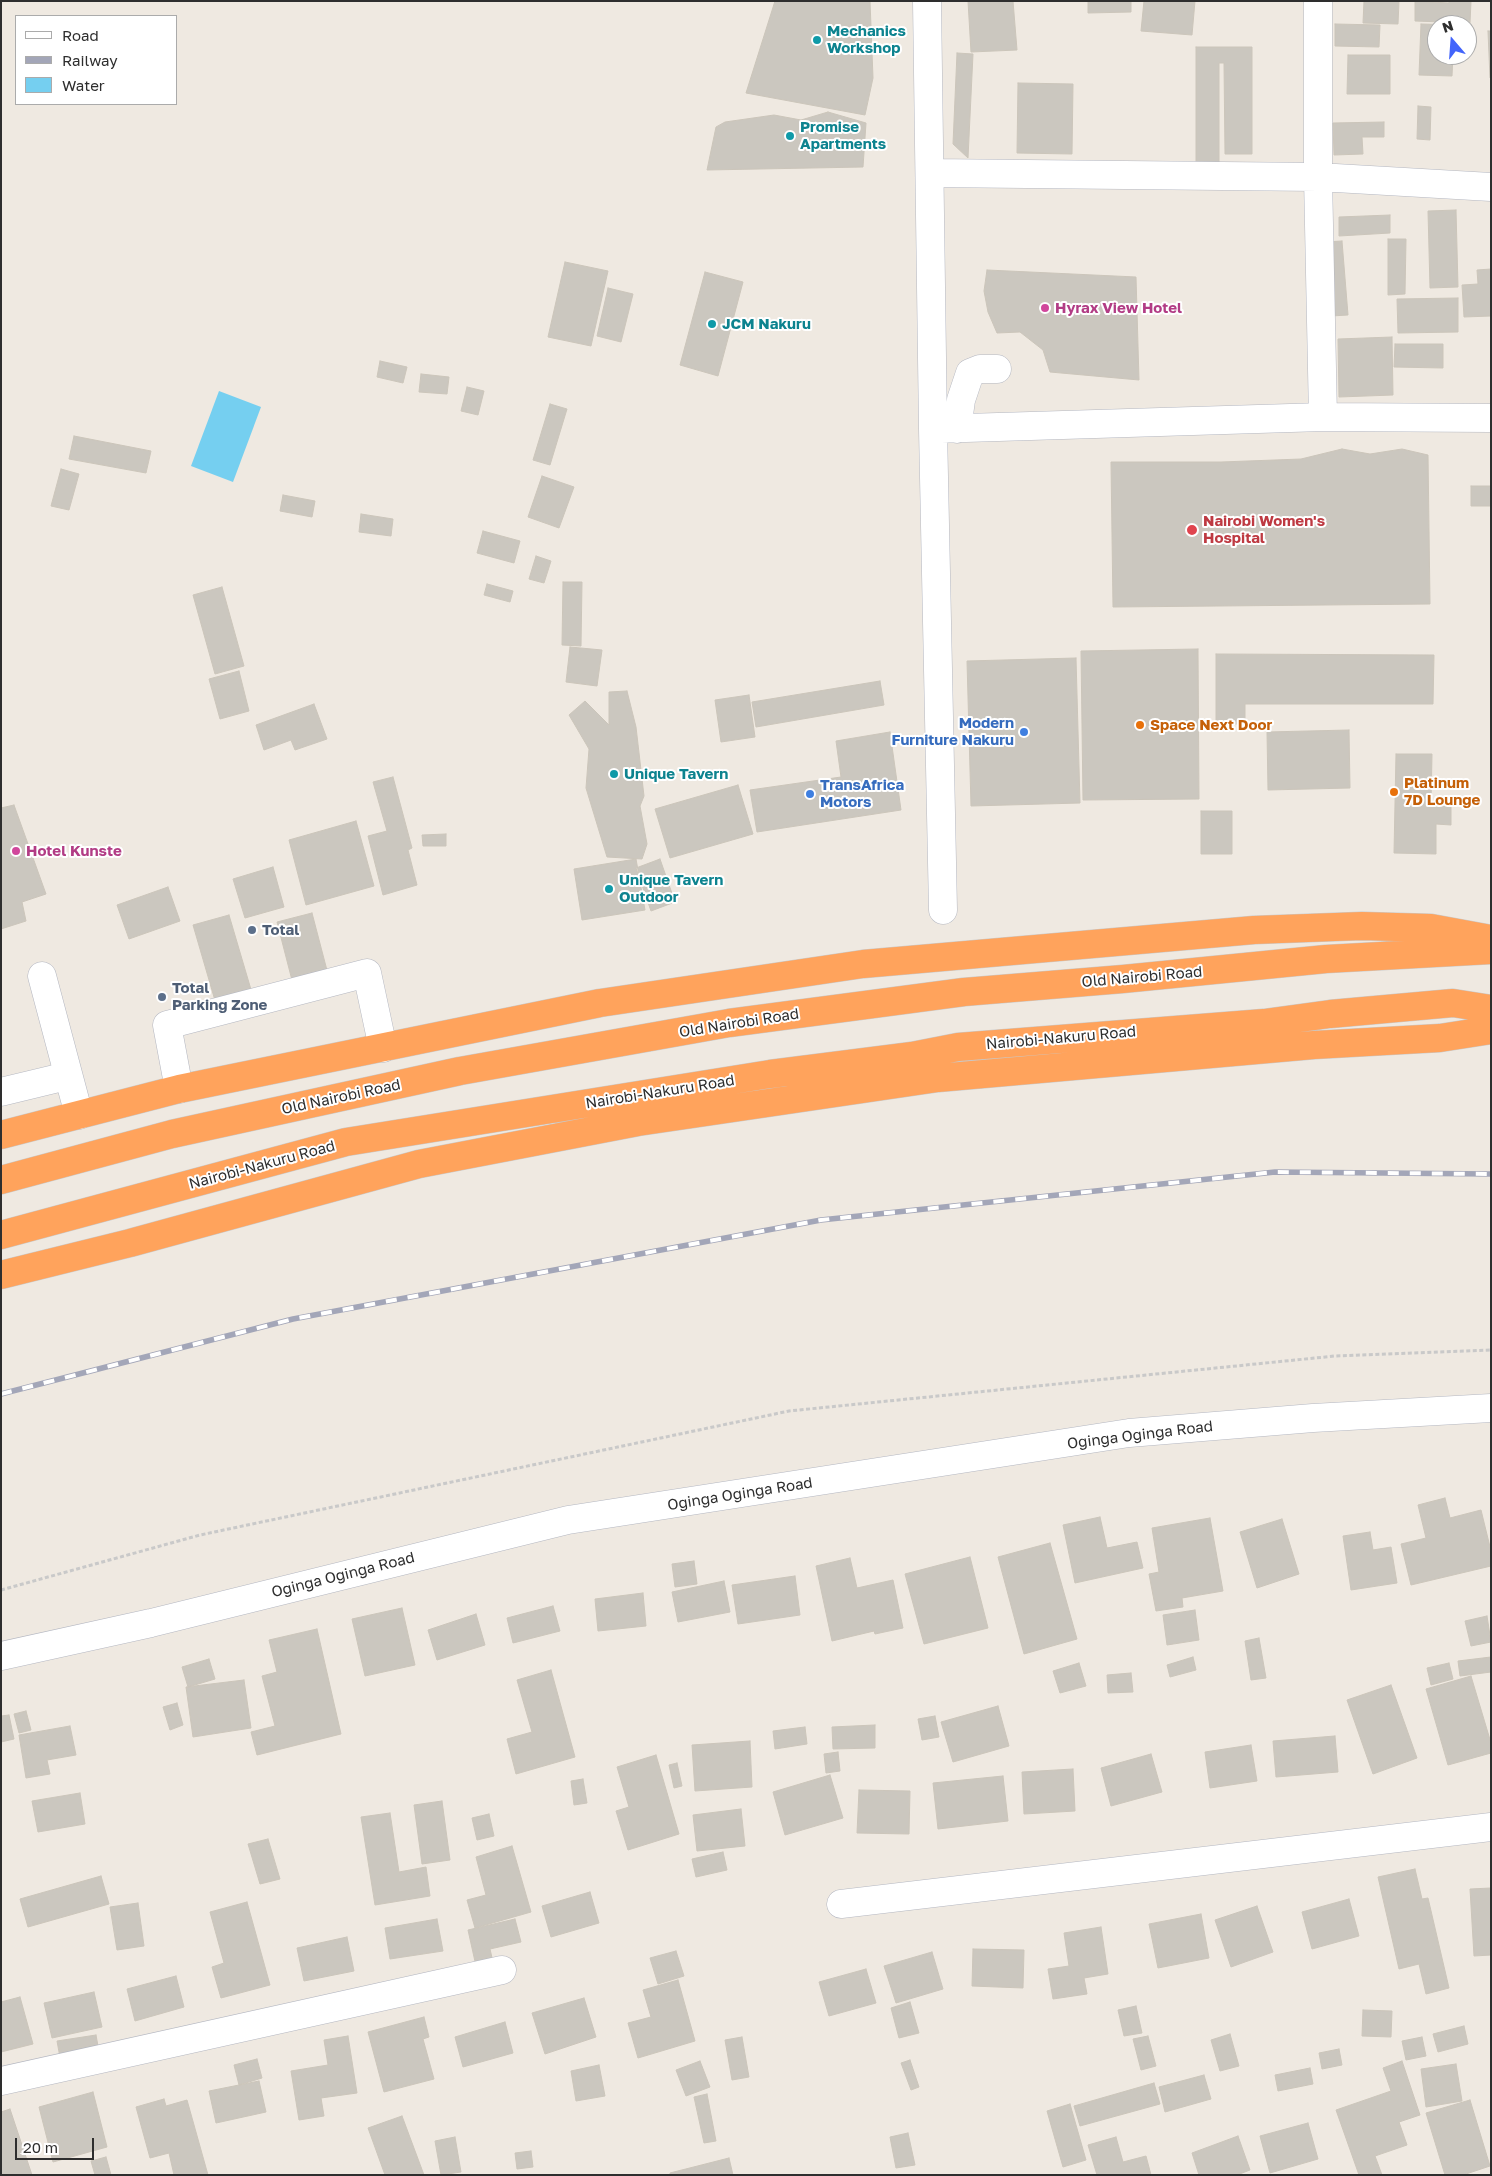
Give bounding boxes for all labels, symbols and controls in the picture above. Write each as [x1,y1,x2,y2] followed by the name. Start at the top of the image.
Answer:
[15,15,178,105] legend
[1427,15,1477,65] north arrow
[1440,16,1455,36] text: N
[827,22,906,57] place label: Mechanics Workshop
[62,26,99,44] text: Road
[811,34,823,46] marker: Mechanics Workshop
[62,51,118,69] text: Railway
[62,76,105,94] text: Water
[800,118,886,153] place label: Promise Apartments
[784,130,796,142] marker: Promise Apartments
[1055,299,1182,317] place label: Hyrax View Hotel
[1039,302,1051,314] marker: Hyrax View Hotel
[722,315,811,333] place label: JCM Nakuru
[706,318,718,330] marker: JCM Nakuru
[1203,512,1325,547] place label: Nairobi Women's Hospital
[1185,523,1199,537] marker: Nairobi Women's Hospital
[891,714,1014,749] place label: Modern Furniture Nakuru
[1150,716,1272,734] place label: Space Next Door
[1134,719,1146,731] marker: Space Next Door
[1018,726,1030,738] marker: Modern Furniture Nakuru
[624,765,728,783] place label: Unique Tavern
[608,768,620,780] marker: Unique Tavern
[1404,774,1480,809] place label: Platinum 7D Lounge
[820,776,904,811] place label: TransAfrica Motors
[1388,786,1400,798] marker: Platinum 7D Lounge
[804,788,816,800] marker: TransAfrica Motors
[26,842,122,860] place label: Hotel Kunste
[10,845,22,857] marker: Hotel Kunste
[619,871,723,906] place label: Unique Tavern Outdoor
[603,883,615,895] marker: Unique Tavern Outdoor
[262,921,299,939] place label: Total
[246,924,258,936] marker: Total
[1081,963,1203,991] street label: Old Nairobi Road
[172,979,267,1014] place label: Total Parking Zone
[156,991,168,1003] marker: Total Parking Zone
[678,1005,800,1041] street label: Old Nairobi Road
[985,1022,1137,1054] street label: Nairobi-Nakuru Road
[584,1071,736,1113] street label: Nairobi-Nakuru Road
[280,1076,402,1118] street label: Old Nairobi Road
[187,1137,337,1193] street label: Nairobi-Nakuru Road
[1066,1417,1214,1453] street label: Oginga Oginga Road
[666,1474,814,1514] street label: Oginga Oginga Road
[270,1549,416,1601] street label: Oginga Oginga Road
[18,2128,96,2160] scale bar
[23,2138,58,2156] text: 20 m

